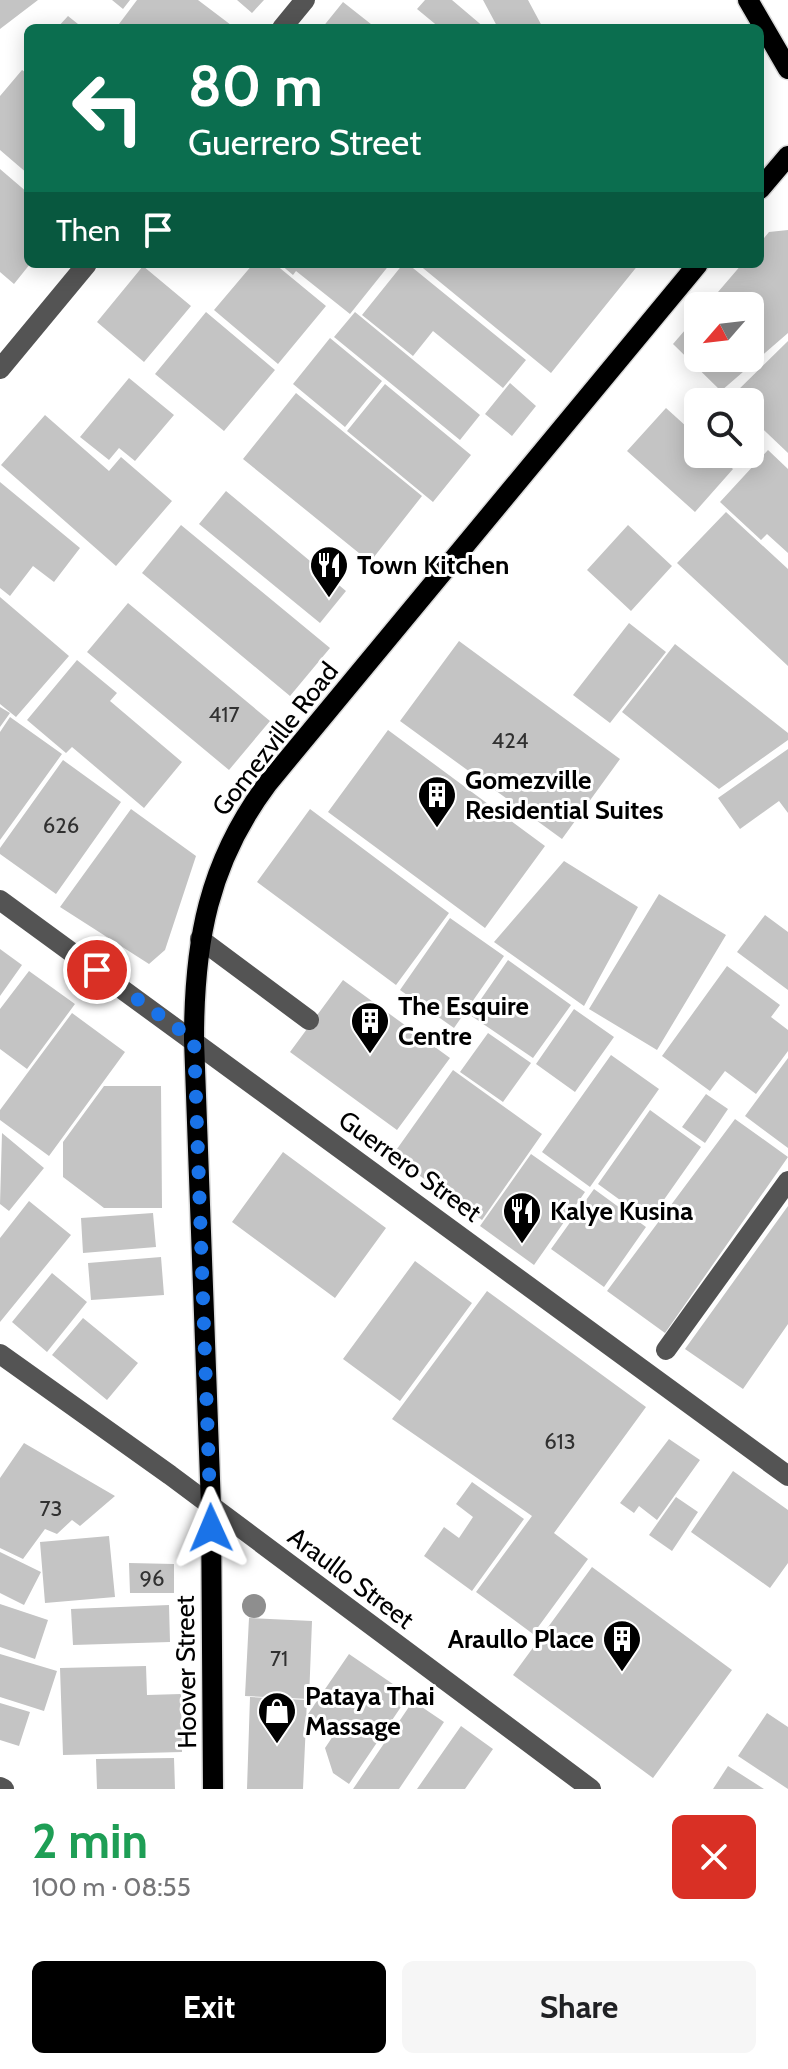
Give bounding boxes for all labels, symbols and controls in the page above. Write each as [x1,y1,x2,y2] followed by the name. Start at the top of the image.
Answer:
[188,52,323,120] text: 80 m
[56,56,160,160] icon: left
[188,120,421,164] text: Guerrero Street
[136,208,180,252] icon: arrive
[56,212,120,249] text: Then
[684,292,764,372] north arrow
[684,292,764,468] map controls
[684,388,764,468] button: search
[308,544,350,599] restaurant icon: Town Kitchen
[357,549,509,581] place label: Town Kitchen
[205,656,345,822] street label: Gomezville Road
[209,701,239,728] house number: 417
[492,727,529,754] house number: 424
[465,764,664,826] place label: Gomezville Residential Suites
[416,774,458,829] building icon: Gomezville Residential Suites
[43,812,79,839] house number: 626
[63,936,131,1004] pin
[75,948,119,992] icon: arrive
[398,990,529,1052] place label: The Esquire Centre
[349,1000,391,1055] building icon: The Esquire Centre
[332,1104,488,1229] street label: Guerrero Street
[501,1190,543,1245] restaurant icon: Kalye Kusina
[550,1195,693,1227] place label: Kalye Kusina
[544,1428,576,1455] house number: 613
[169,1486,253,1570] position arrow
[40,1495,62,1522] house number: 73
[282,1520,420,1636] street label: Araullo Street
[140,1565,165,1592] house number: 96
[169,1595,203,1749] street label: Hoover Street
[601,1618,643,1673] building icon: Araullo Place
[448,1623,594,1655] place label: Araullo Place
[270,1645,288,1672] house number: 71
[305,1680,435,1742] place label: Pataya Thai Massage
[256,1690,298,1745] shop icon: Pataya Thai Massage
[32,1812,148,1870] text: 2 min
[672,1815,756,1899] button: close
[32,1871,191,1903] text: 100 m · 08:55
[32,1961,386,2053] button: Exit
[402,1961,756,2053] button: Share

